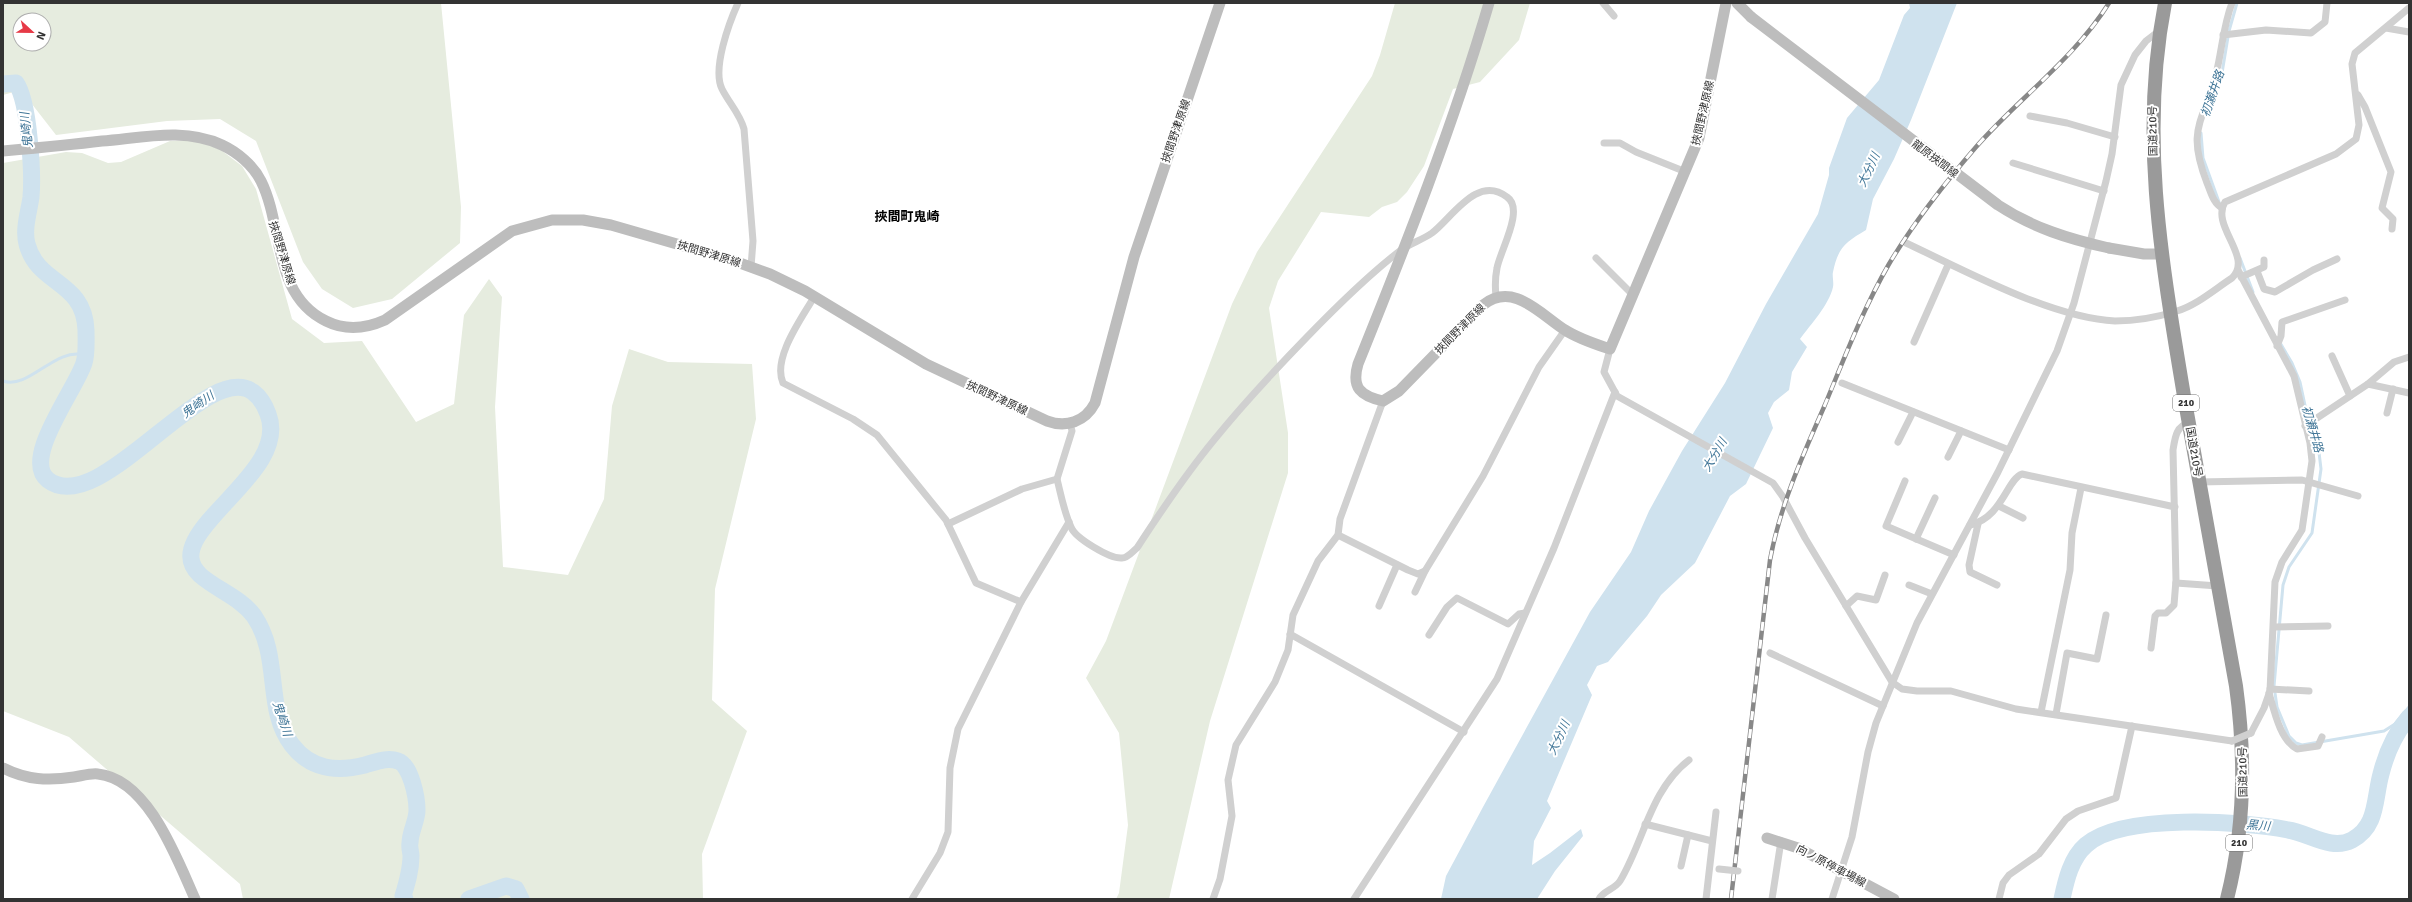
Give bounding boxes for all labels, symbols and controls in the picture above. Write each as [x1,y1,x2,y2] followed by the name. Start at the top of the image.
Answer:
[12,12,52,52] north arrow
[33,30,48,42] text: N
[2198,68,2228,119] water label: 初瀬井路
[1689,79,1717,147] street label: 挾間野津原線
[1159,98,1193,164] street label: 挾間野津原線
[2146,105,2160,157] street label: 国道210号
[17,109,36,149] water label: 鬼崎川
[1909,137,1961,181] street label: 龍原挾間線
[1855,149,1884,189] water label: 大分川
[874,209,940,225] district label: 挾間町鬼崎
[266,220,298,286] street label: 挾間野津原線
[676,238,742,270] street label: 挾間野津原線
[1432,301,1488,357] street label: 挾間野津原線
[964,378,1030,418] street label: 挾間野津原線
[179,387,219,421] water label: 鬼崎川
[2173,395,2199,411] road number: 210
[2298,404,2326,455] water label: 初瀬井路
[2183,426,2205,478] street label: 国道210号
[1699,434,1732,474] water label: 大分川
[269,700,295,740] water label: 鬼崎川
[1545,717,1574,757] water label: 大分川
[2236,746,2250,798] street label: 国道210号
[2245,817,2273,835] water label: 黒川
[2226,835,2252,851] road number: 210
[1794,842,1868,890] street label: 向ノ原停車場線

